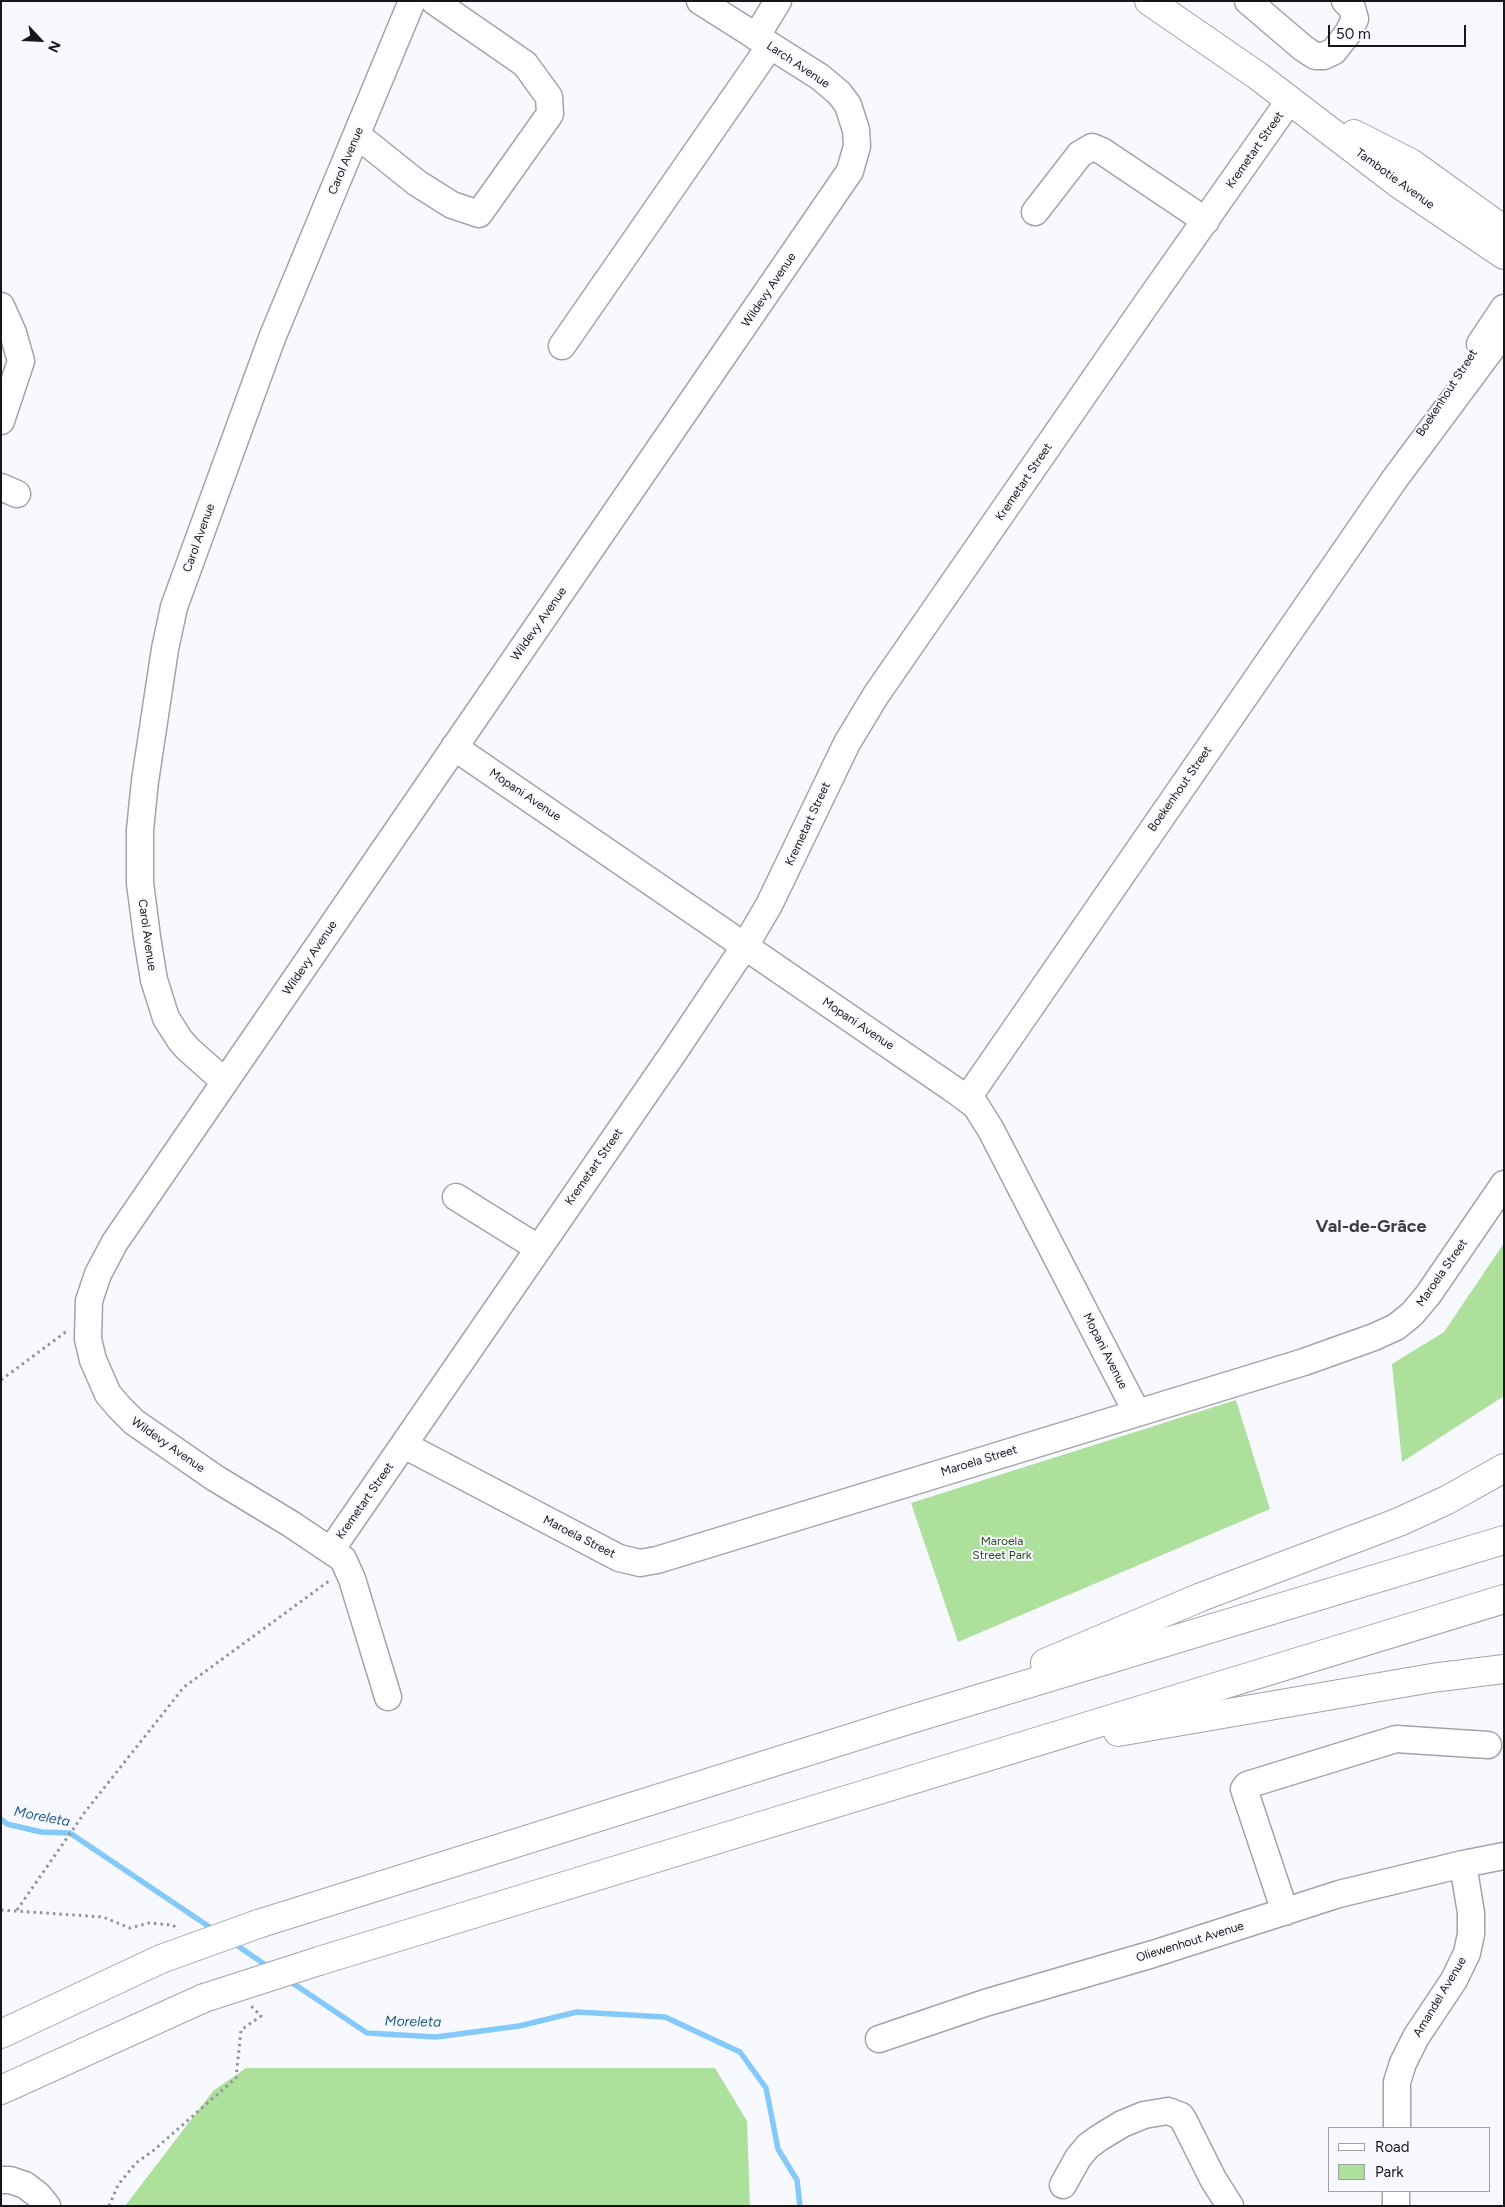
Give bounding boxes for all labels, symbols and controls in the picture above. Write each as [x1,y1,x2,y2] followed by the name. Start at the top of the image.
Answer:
[15,15,65,65] north arrow
[1330,15,1468,47] scale bar
[1336,25,1371,43] text: 50 m
[44,38,64,55] text: N
[764,39,832,91] street label: Larch Avenue
[1223,109,1287,191] street label: Kremetart Street
[325,125,367,197] street label: Carol Avenue
[1353,146,1437,212] street label: Tambotie Avenue
[739,250,799,330] street label: Wildevy Avenue
[1413,347,1481,439] street label: Boekenhout Street
[993,440,1055,524] street label: Kremetart Street
[180,502,218,574] street label: Carol Avenue
[508,584,570,664] street label: Wildevy Avenue
[1145,743,1215,835] street label: Boekenhout Street
[486,766,564,824] street label: Mopani Avenue
[782,780,834,868] street label: Kremetart Street
[135,898,159,972] street label: Carol Avenue
[280,918,340,998] street label: Wildevy Avenue
[819,995,897,1053] street label: Mopani Avenue
[562,1126,626,1208] street label: Kremetart Street
[1315,1216,1427,1238] district label: Val-de-Grâce
[1413,1236,1471,1310] street label: Maroela Street
[1080,1311,1130,1391] street label: Mopani Avenue
[128,1414,208,1476] street label: Wildevy Avenue
[939,1443,1019,1479] street label: Maroela Street
[333,1460,397,1542] street label: Kremetart Street
[540,1513,618,1561] street label: Maroela Street
[972,1534,1032,1562] park label: Maroela Street Park
[13,1803,71,1831] water label: Moreleta
[1134,1919,1246,1965] street label: Oliewenhout Avenue
[1410,1954,1470,2040] street label: Amandel Avenue
[384,2013,442,2031] water label: Moreleta
[1328,2127,1490,2192] legend
[1375,2138,1410,2156] text: Road
[1375,2163,1404,2181] text: Park

